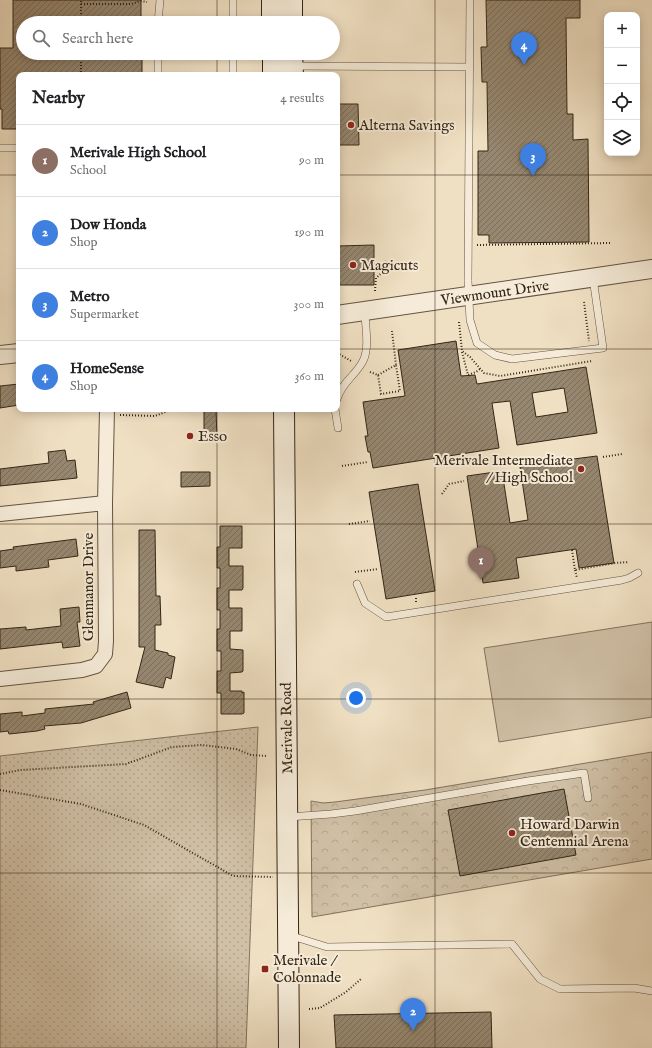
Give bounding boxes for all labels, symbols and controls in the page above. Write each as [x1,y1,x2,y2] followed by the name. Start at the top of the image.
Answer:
[604,12,640,156] map controls
[604,12,640,48] button: +
[16,16,340,60] search box
[30,27,52,49] icon: search
[62,29,133,48] text: Search here
[511,32,537,65] pin: 4
[604,48,640,84] button: −
[604,84,640,120] button: locate
[32,88,85,109] text: Nearby
[280,90,324,107] text: 4 results
[358,116,455,135] place label: Alterna Savings
[346,120,356,130] marker: Alterna Savings
[604,120,640,156] button: layers
[70,143,206,162] text: Merivale High School
[520,143,546,176] pin: 3
[43,152,47,169] text: 1
[299,152,324,169] text: 90 m
[70,162,107,179] text: School
[70,215,146,234] text: Dow Honda
[42,224,48,241] text: 2
[294,224,324,241] text: 190 m
[70,234,98,251] text: Shop
[361,256,418,275] place label: Magicuts
[348,260,358,270] marker: Magicuts
[439,276,550,310] street label: Viewmount Drive
[70,287,110,306] text: Metro
[43,296,47,313] text: 3
[293,296,324,313] text: 300 m
[70,306,139,323] text: Supermarket
[70,359,144,378] text: HomeSense
[42,368,48,385] text: 4
[294,368,324,385] text: 360 m
[70,378,98,395] text: Shop
[198,427,227,446] place label: Esso
[185,431,195,441] marker: Esso
[435,451,574,487] place label: Merivale Intermediate / High School
[576,464,586,474] marker: Merivale Intermediate / High School
[79,533,98,641] street label: Glenmanor Drive
[468,547,494,580] pin: 1
[277,681,297,774] street label: Merivale Road
[346,688,366,708] your location
[520,815,629,851] place label: Howard Darwin Centennial Arena
[507,828,517,838] marker: Howard Darwin Centennial Arena
[273,951,341,987] place label: Merivale / Colonnade
[260,964,270,974] marker: Merivale / Colonnade
[400,998,426,1031] pin: 2

